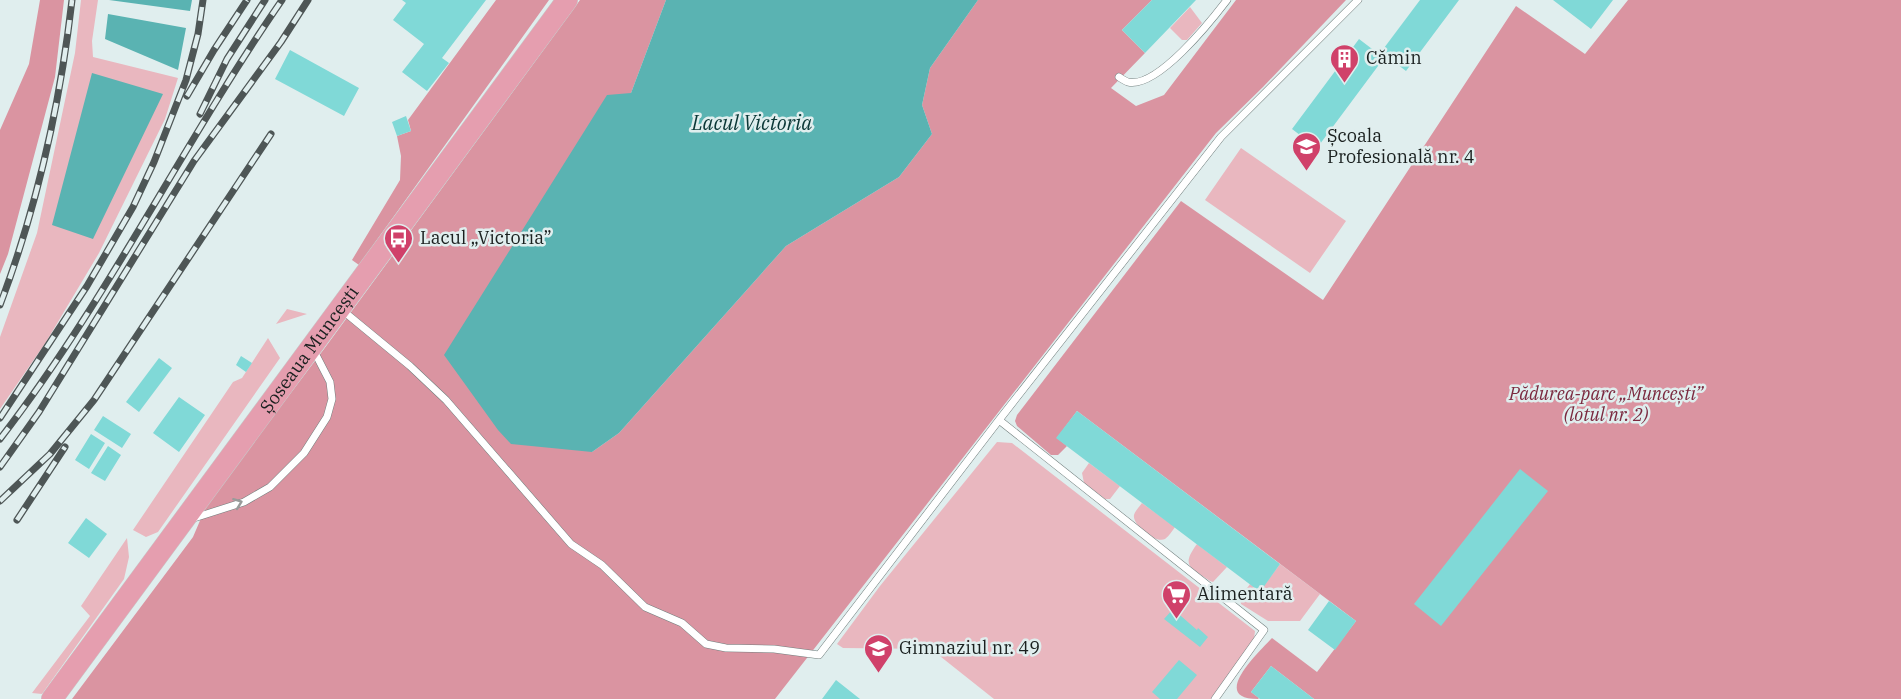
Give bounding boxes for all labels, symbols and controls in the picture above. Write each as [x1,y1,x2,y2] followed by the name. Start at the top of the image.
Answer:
[1329,42,1361,84] building icon: Cămin
[1366,46,1422,69] place label: Cămin
[691,109,812,136] water label: Lacul Victoria
[1327,124,1475,168] place label: Școala Profesională nr. 4
[1290,130,1322,172] school or university icon: Școala Profesională nr. 4
[383,222,415,264] bus stop icon: Lacul „Victoria”
[420,226,552,249] place label: Lacul „Victoria”
[255,281,364,417] street label: Șoseaua Muncești
[1508,382,1704,426] park label: Pădurea-parc „Muncești” (lotul nr. 2)
[232,498,243,510] one-way arrow
[1160,578,1192,620] supermarket icon: Alimentară
[1197,582,1293,605] place label: Alimentară
[862,632,894,674] school or university icon: Gimnaziul nr. 49
[899,636,1040,659] place label: Gimnaziul nr. 49

